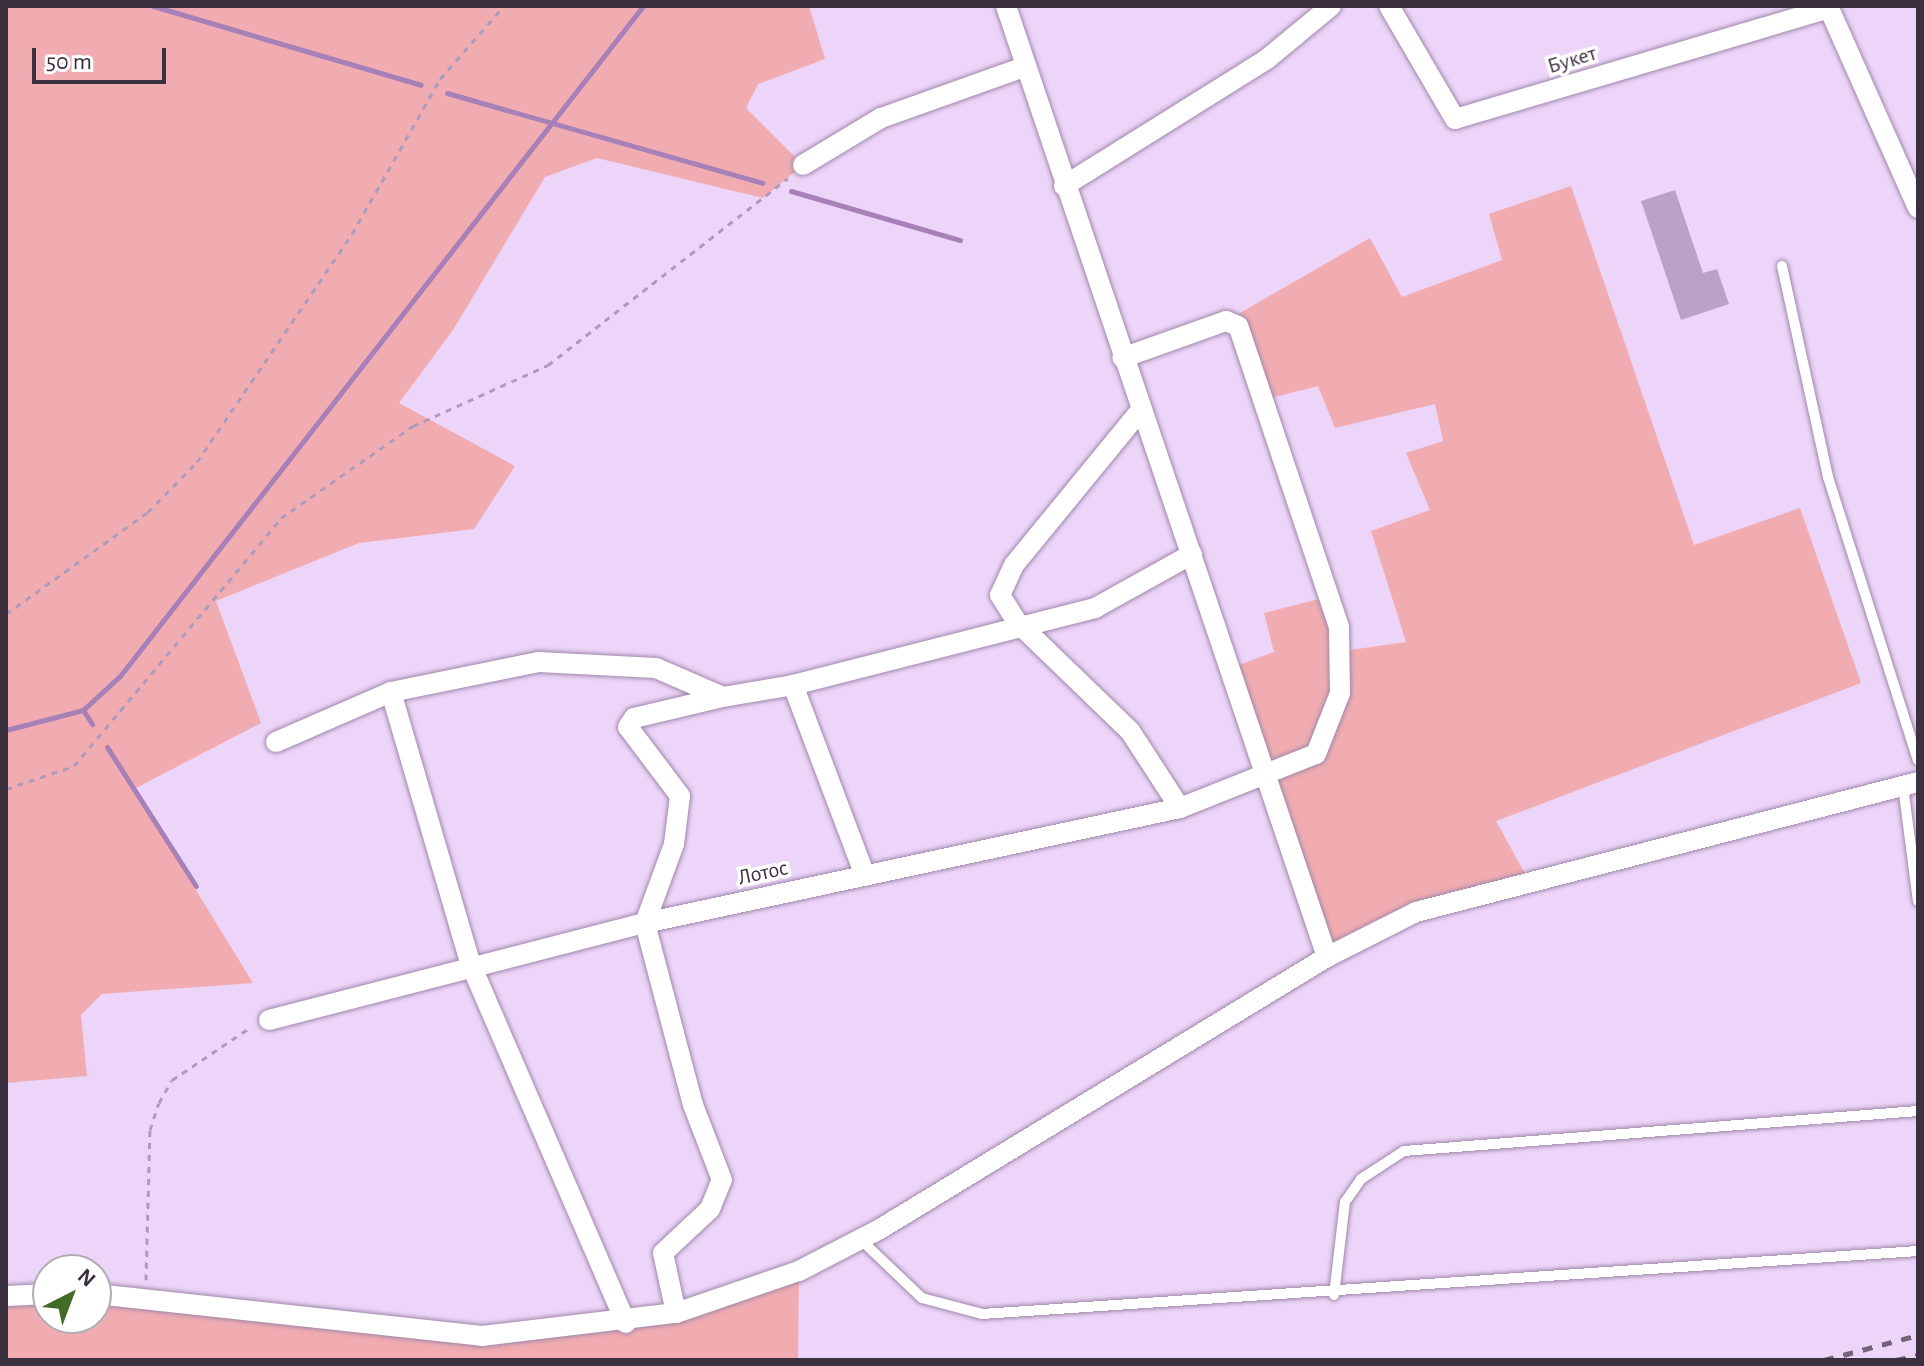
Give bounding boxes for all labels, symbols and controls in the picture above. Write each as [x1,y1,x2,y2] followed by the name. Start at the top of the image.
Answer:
[36,32,170,82] scale bar
[1544,40,1600,80] street label: Букет
[46,50,92,74] text: 50 m
[736,855,790,891] street label: Лотос
[32,1254,112,1334] north arrow
[74,1264,100,1291] text: N

